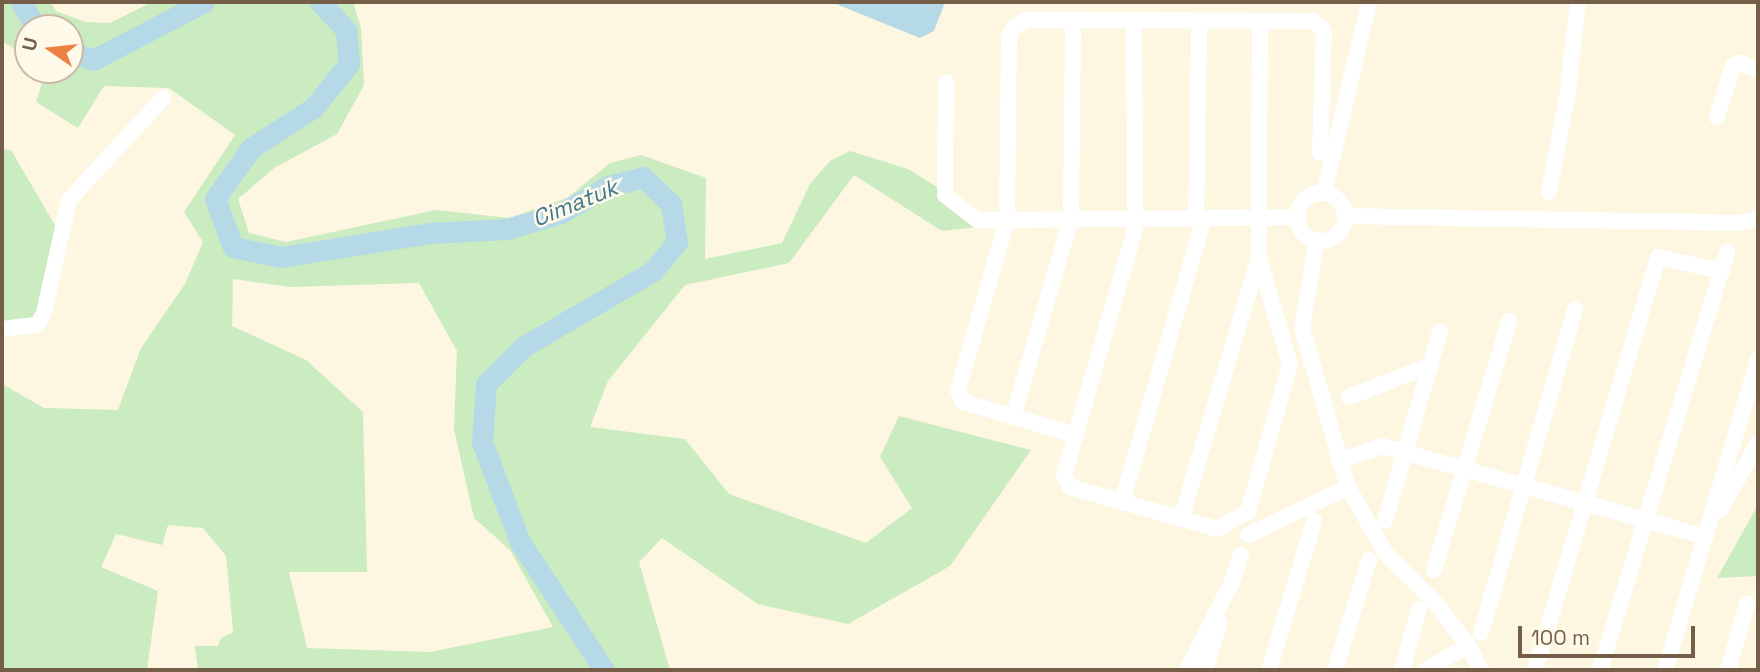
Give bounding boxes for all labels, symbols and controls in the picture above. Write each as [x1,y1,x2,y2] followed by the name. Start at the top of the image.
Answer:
[14,14,84,84] north arrow
[16,35,44,54] text: U
[528,173,622,233] water label: Cimatuk
[1522,612,1699,656] scale bar
[1531,624,1590,651] text: 100 m

